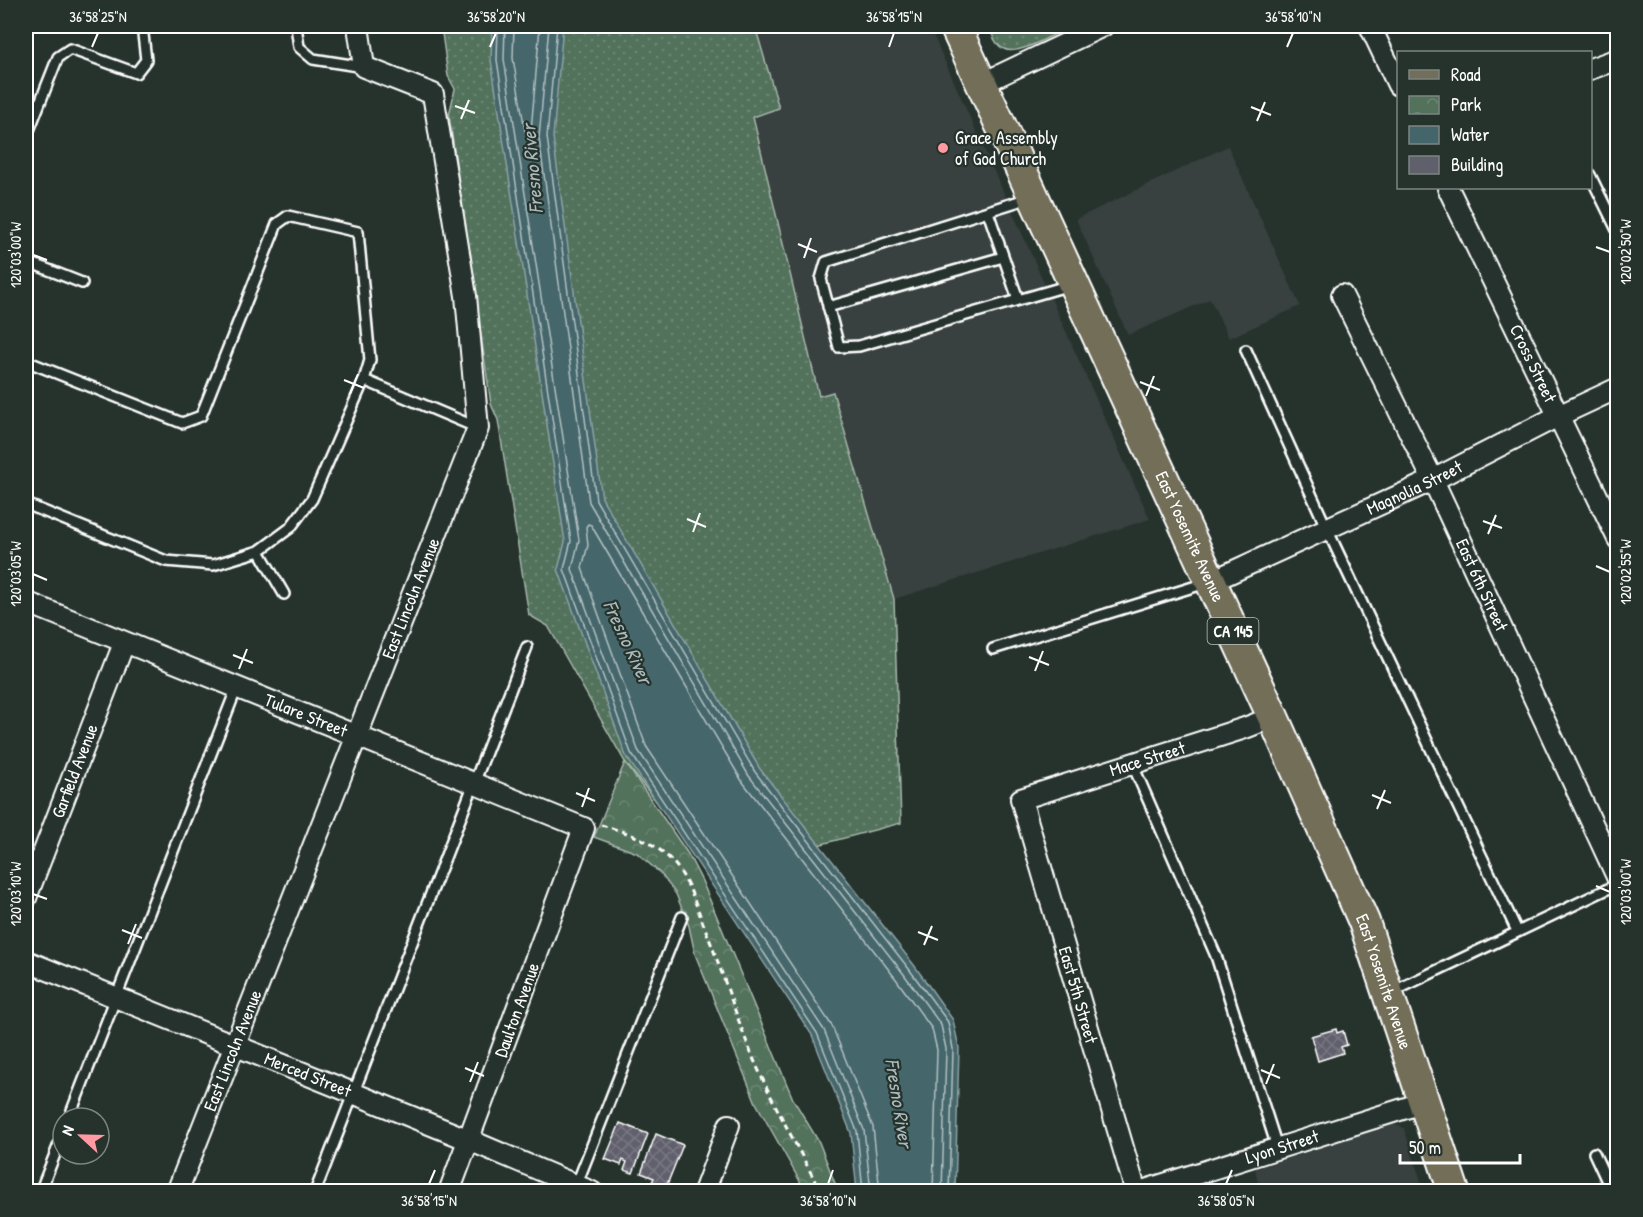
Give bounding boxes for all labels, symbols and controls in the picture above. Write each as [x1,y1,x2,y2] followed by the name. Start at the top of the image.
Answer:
[69,6,127,27] text: 36°58'25"N
[467,6,525,27] text: 36°58'20"N
[866,6,922,27] text: 36°58'15"N
[1265,6,1321,27] text: 36°58'10"N
[1397,51,1592,189] legend
[1451,62,1481,87] text: Road
[1451,92,1482,117] text: Park
[514,121,549,215] water label: Fresno River
[1451,122,1489,147] text: Water
[955,125,1058,171] place label: Grace Assembly of God Church
[936,141,950,155] marker: Grace Assembly of God Church
[1451,152,1503,177] text: Building
[1615,218,1636,285] text: 120°02'50"W
[5,221,26,288] text: 120°03'00"W
[1504,320,1563,407] street label: Cross Street
[1362,454,1467,521] street label: Magnolia Street
[1150,467,1231,606] street label: East Yosemite Avenue
[375,534,446,662] street label: East Lincoln Avenue
[1450,535,1515,636] street label: East 6th Street
[1615,539,1636,605] text: 120°02'55"W
[5,541,26,607] text: 120°03'05"W
[597,595,661,690] water label: Fresno River
[1208,618,1258,644] road number: CA 145
[261,687,352,743] street label: Tulare Street
[45,720,104,821] street label: Garfield Avenue
[1106,735,1189,782] street label: Mace Street
[1615,858,1636,925] text: 120°03'00"W
[5,861,26,926] text: 120°03'10"W
[1350,910,1419,1053] street label: East Yosemite Avenue
[1053,944,1104,1047] street label: East 5th Street
[488,959,545,1061] street label: Daulton Avenue
[197,986,267,1115] street label: East Lincoln Avenue
[261,1046,356,1104] street label: Merced Street
[879,1056,920,1152] water label: Fresno River
[51,1106,111,1166] north arrow
[55,1122,79,1138] text: N
[1242,1123,1323,1170] street label: Lyon Street
[1400,1127,1520,1165] scale bar
[1409,1135,1441,1160] text: 50 m
[401,1190,457,1211] text: 36°58'15"N
[800,1190,856,1211] text: 36°58'10"N
[1197,1190,1255,1211] text: 36°58'05"N

